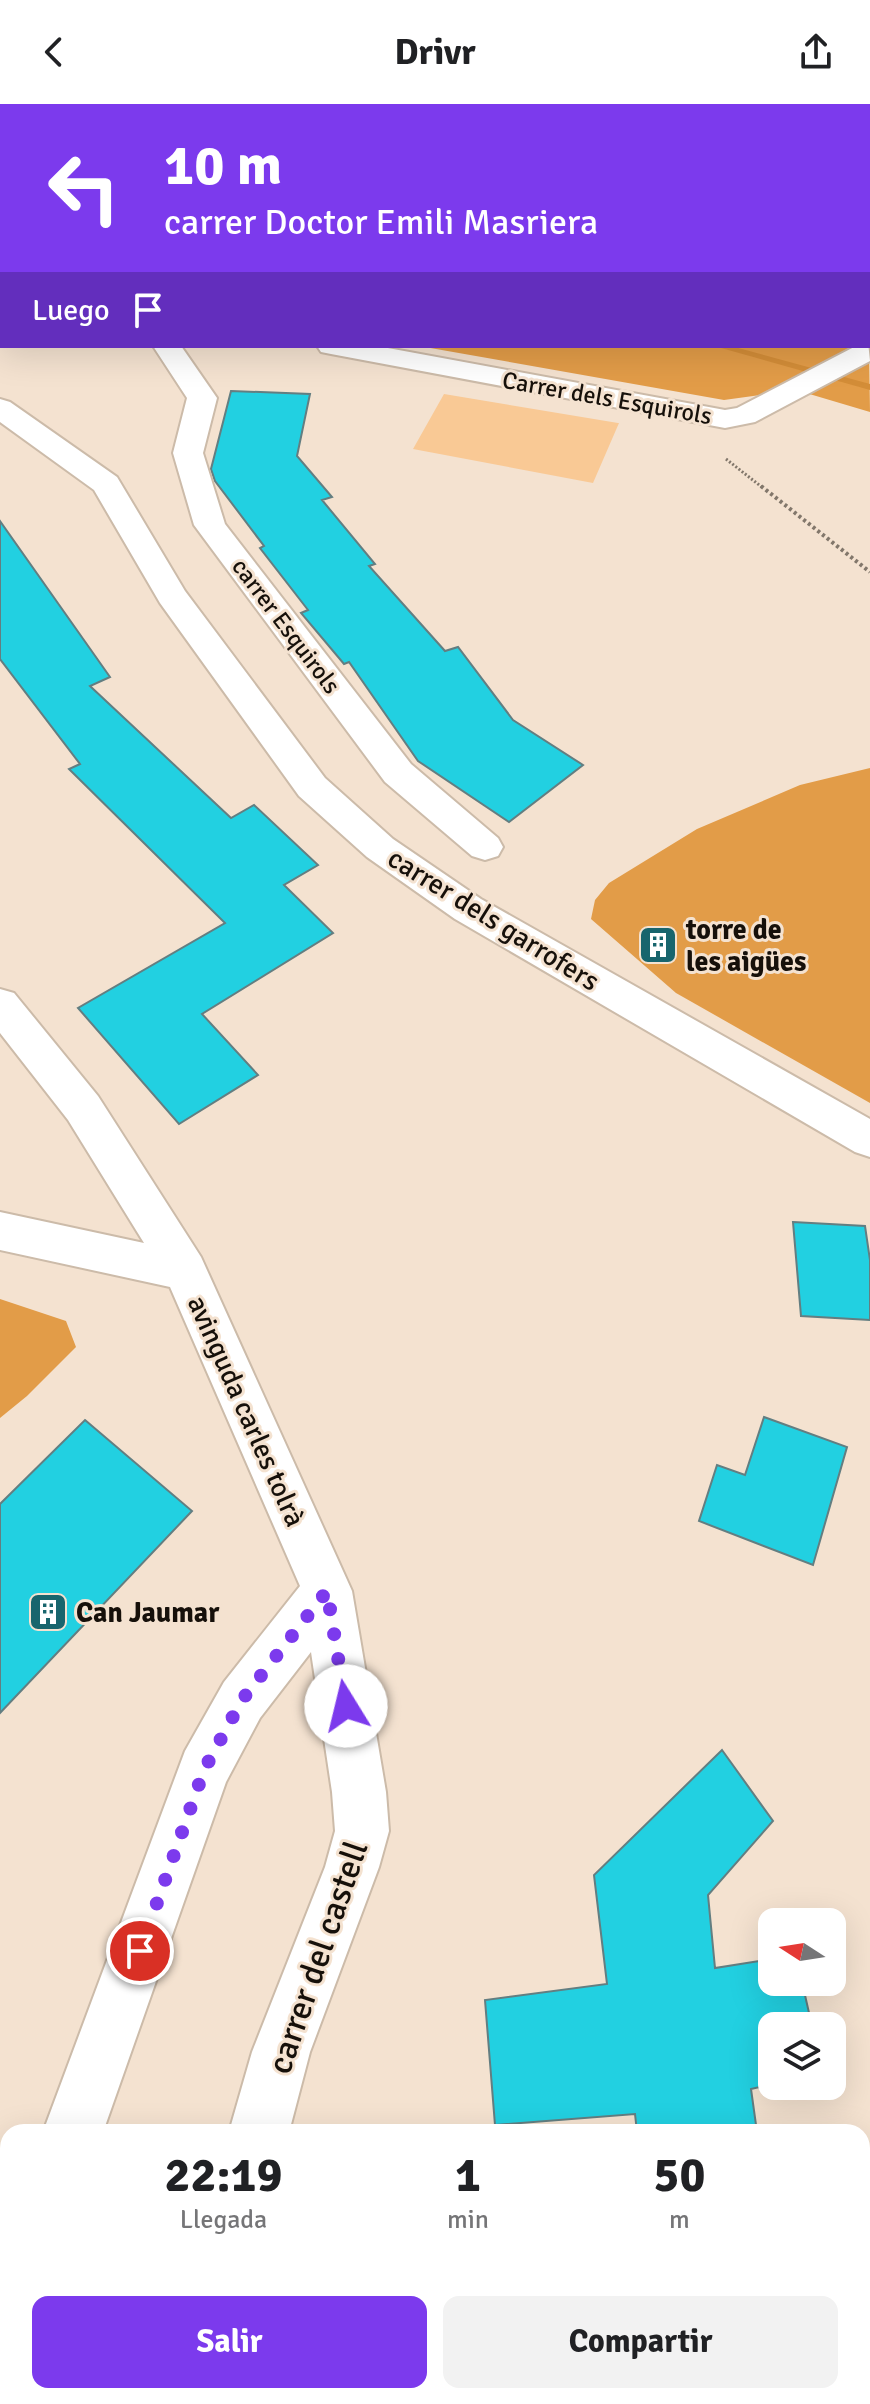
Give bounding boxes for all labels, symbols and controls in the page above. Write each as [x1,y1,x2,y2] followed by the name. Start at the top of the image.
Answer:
[32,30,76,74] icon: back
[394,30,476,75] text: Drivr
[794,30,838,74] icon: share
[164,131,282,200] text: 10 m
[32,136,136,240] icon: left
[164,200,598,245] text: carrer Doctor Emili Masriera
[126,288,170,332] icon: arrive
[32,292,110,329] text: Luego
[500,365,714,431] street label: Carrer dels Esquirols
[225,552,347,700] street label: carrer Esquirols
[382,841,605,999] street label: carrer dels garrofers
[685,913,806,979] place label: torre de les aigües
[637,924,679,966] building icon: torre de les aigües
[180,1291,312,1532] street label: avinguda carles tolrà
[27,1591,69,1633] building icon: Can Jaumar
[76,1596,220,1630] place label: Can Jaumar
[304,1664,388,1748] position arrow
[258,1835,377,2079] street label: carrer del castell
[758,1908,846,1996] north arrow
[758,1908,846,2100] map controls
[106,1917,174,1985] pin
[118,1929,162,1973] icon: arrive
[758,2012,846,2100] button: layers
[165,2146,282,2205] text: 22:19
[455,2146,481,2205] text: 1
[654,2146,705,2205] text: 50
[180,2204,267,2236] text: Llegada
[447,2204,489,2236] text: min
[669,2204,690,2236] text: m
[32,2296,427,2388] button: Salir
[443,2296,838,2388] button: Compartir

